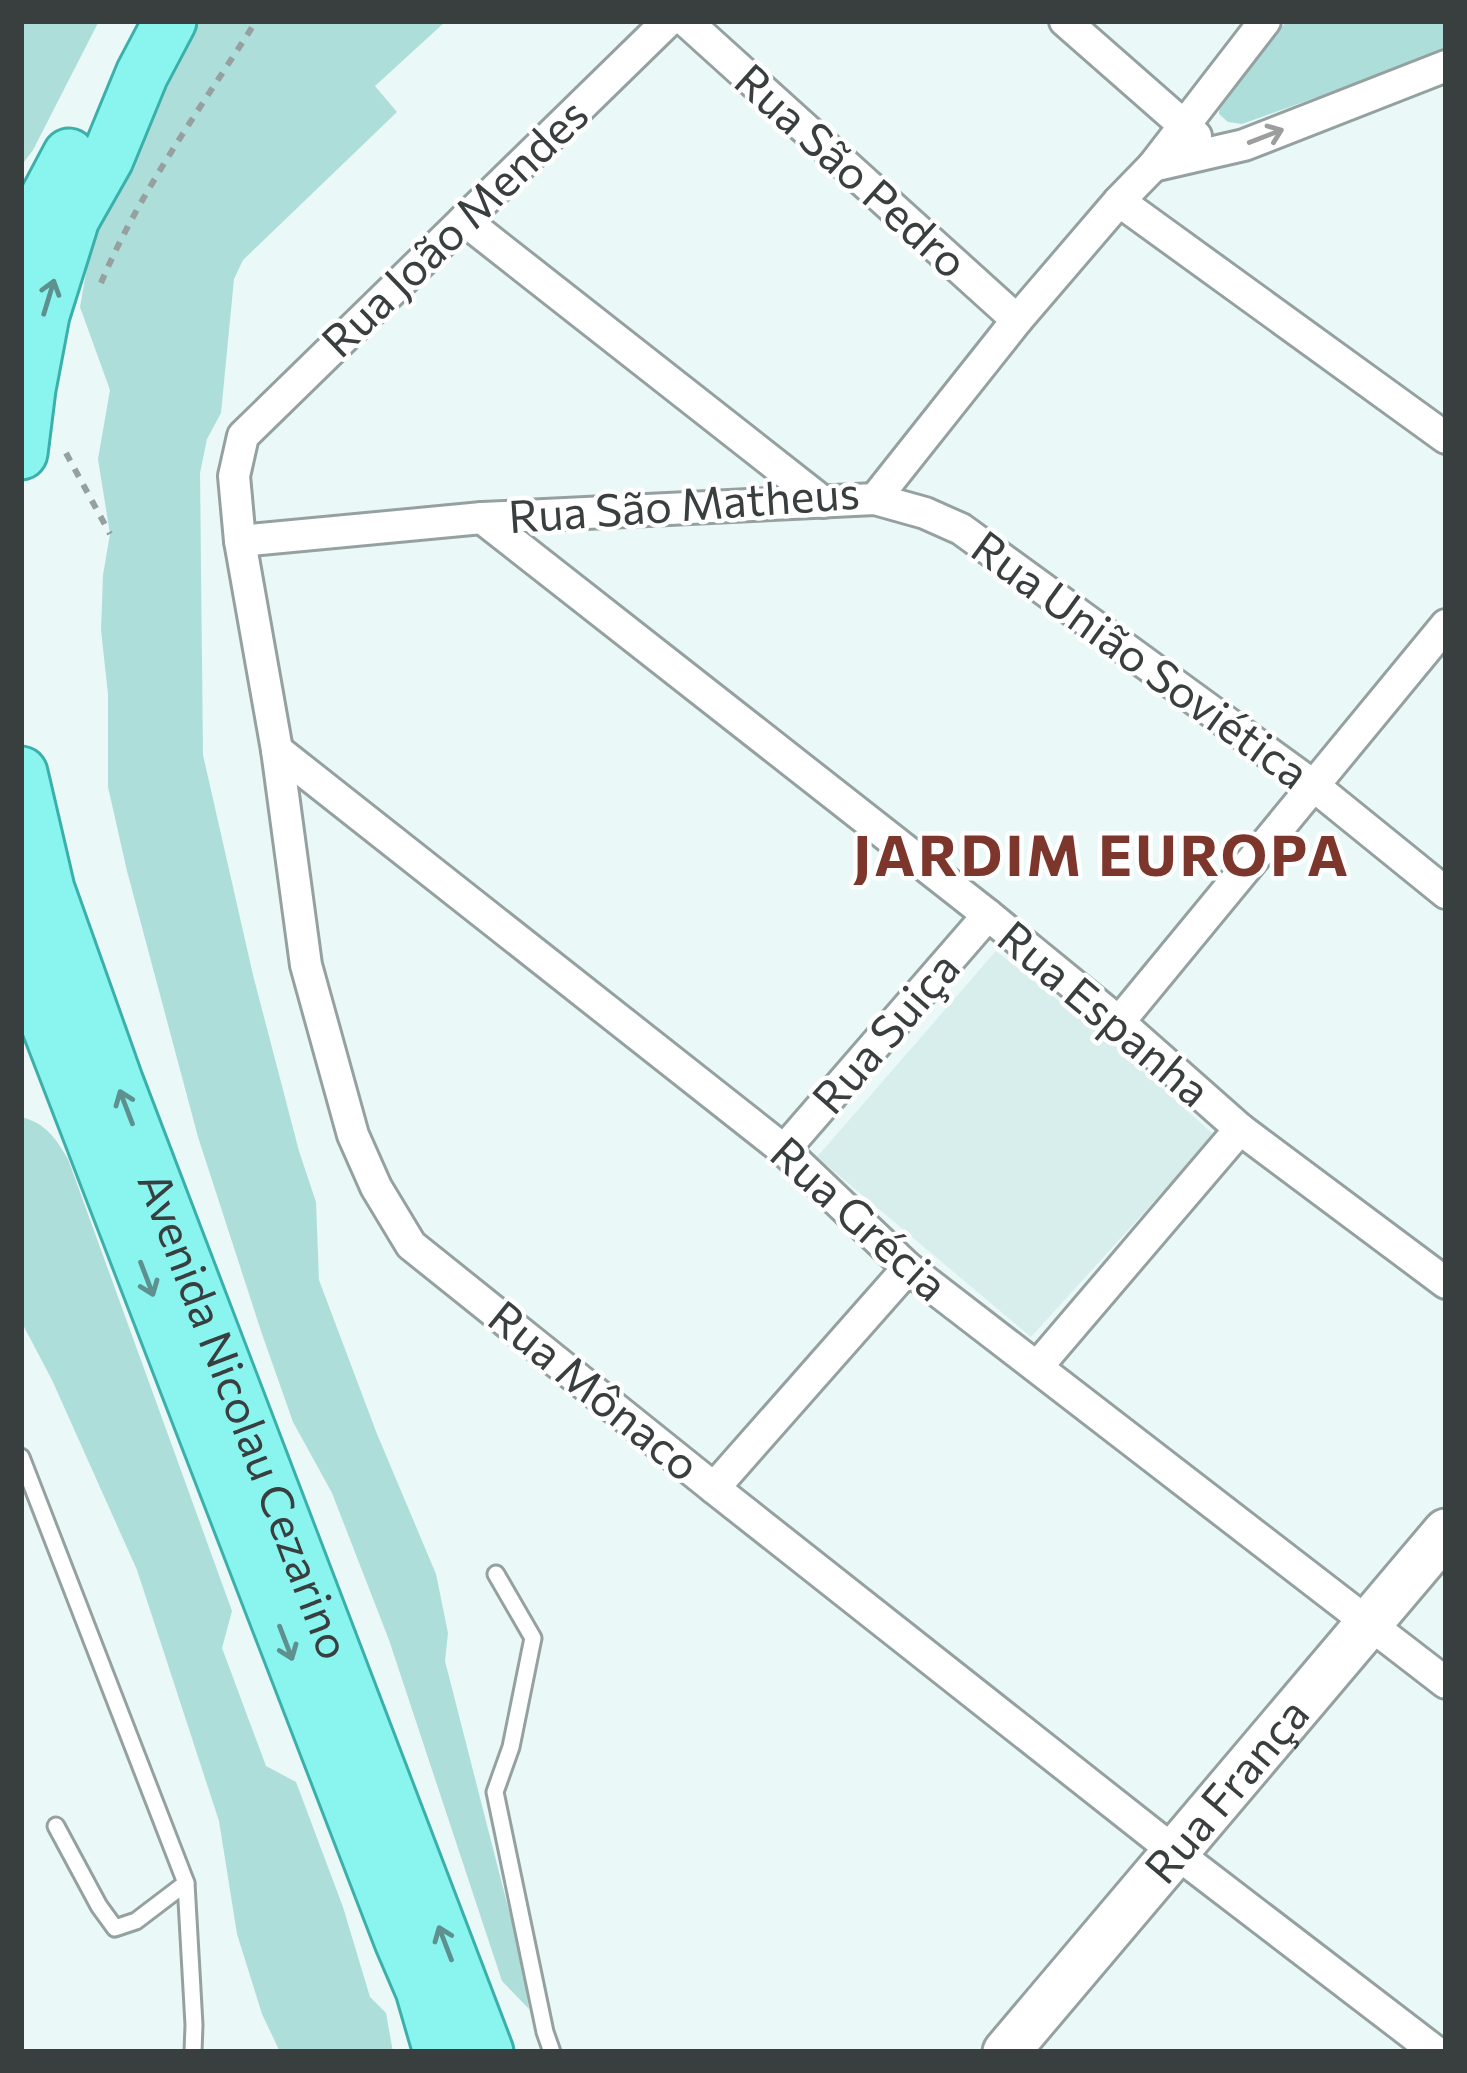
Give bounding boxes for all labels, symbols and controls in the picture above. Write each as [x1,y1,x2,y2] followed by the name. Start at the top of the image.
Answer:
[725,50,980,288] street label: Rua São Pedro
[309,85,598,367] street label: Rua João Mendes
[1247,124,1284,146] one-way arrow
[39,279,61,317] one-way arrow
[506,463,861,542] street label: Rua São Matheus
[962,517,1320,799] street label: Rua União Soviética
[853,818,1351,888] district label: JARDIM EUROPA
[989,908,1223,1117] street label: Rua Espanha
[799,939,970,1124] street label: Rua Suiça
[114,1090,136,1127] one-way arrow
[761,1124,960,1311] street label: Rua Grécia
[128,1163,364,1666] street label: Avenida Nicolau Cezarino
[137,1260,159,1297] one-way arrow
[479,1287,712,1491] street label: Rua Mônaco
[277,1624,299,1661] one-way arrow
[1131,1686,1319,1893] street label: Rua França
[433,1925,455,1962] one-way arrow

